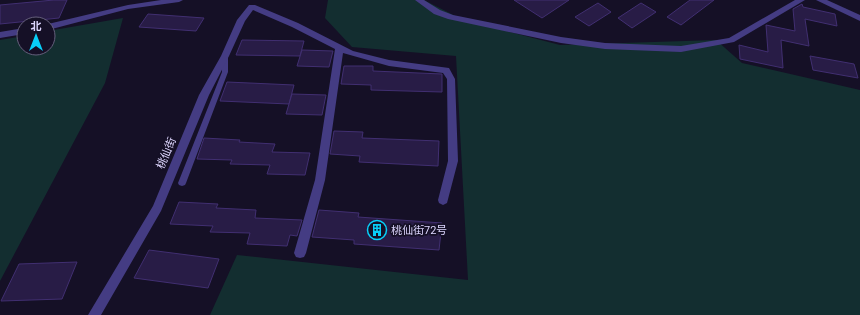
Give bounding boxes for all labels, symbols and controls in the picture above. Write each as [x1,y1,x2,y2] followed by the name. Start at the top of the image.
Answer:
[16,16,56,56] north arrow
[31,20,42,33] text: 北
[154,135,179,171] street label: 桃仙街
[366,219,388,241] building icon: 桃仙街72号
[391,224,447,237] place label: 桃仙街72号

